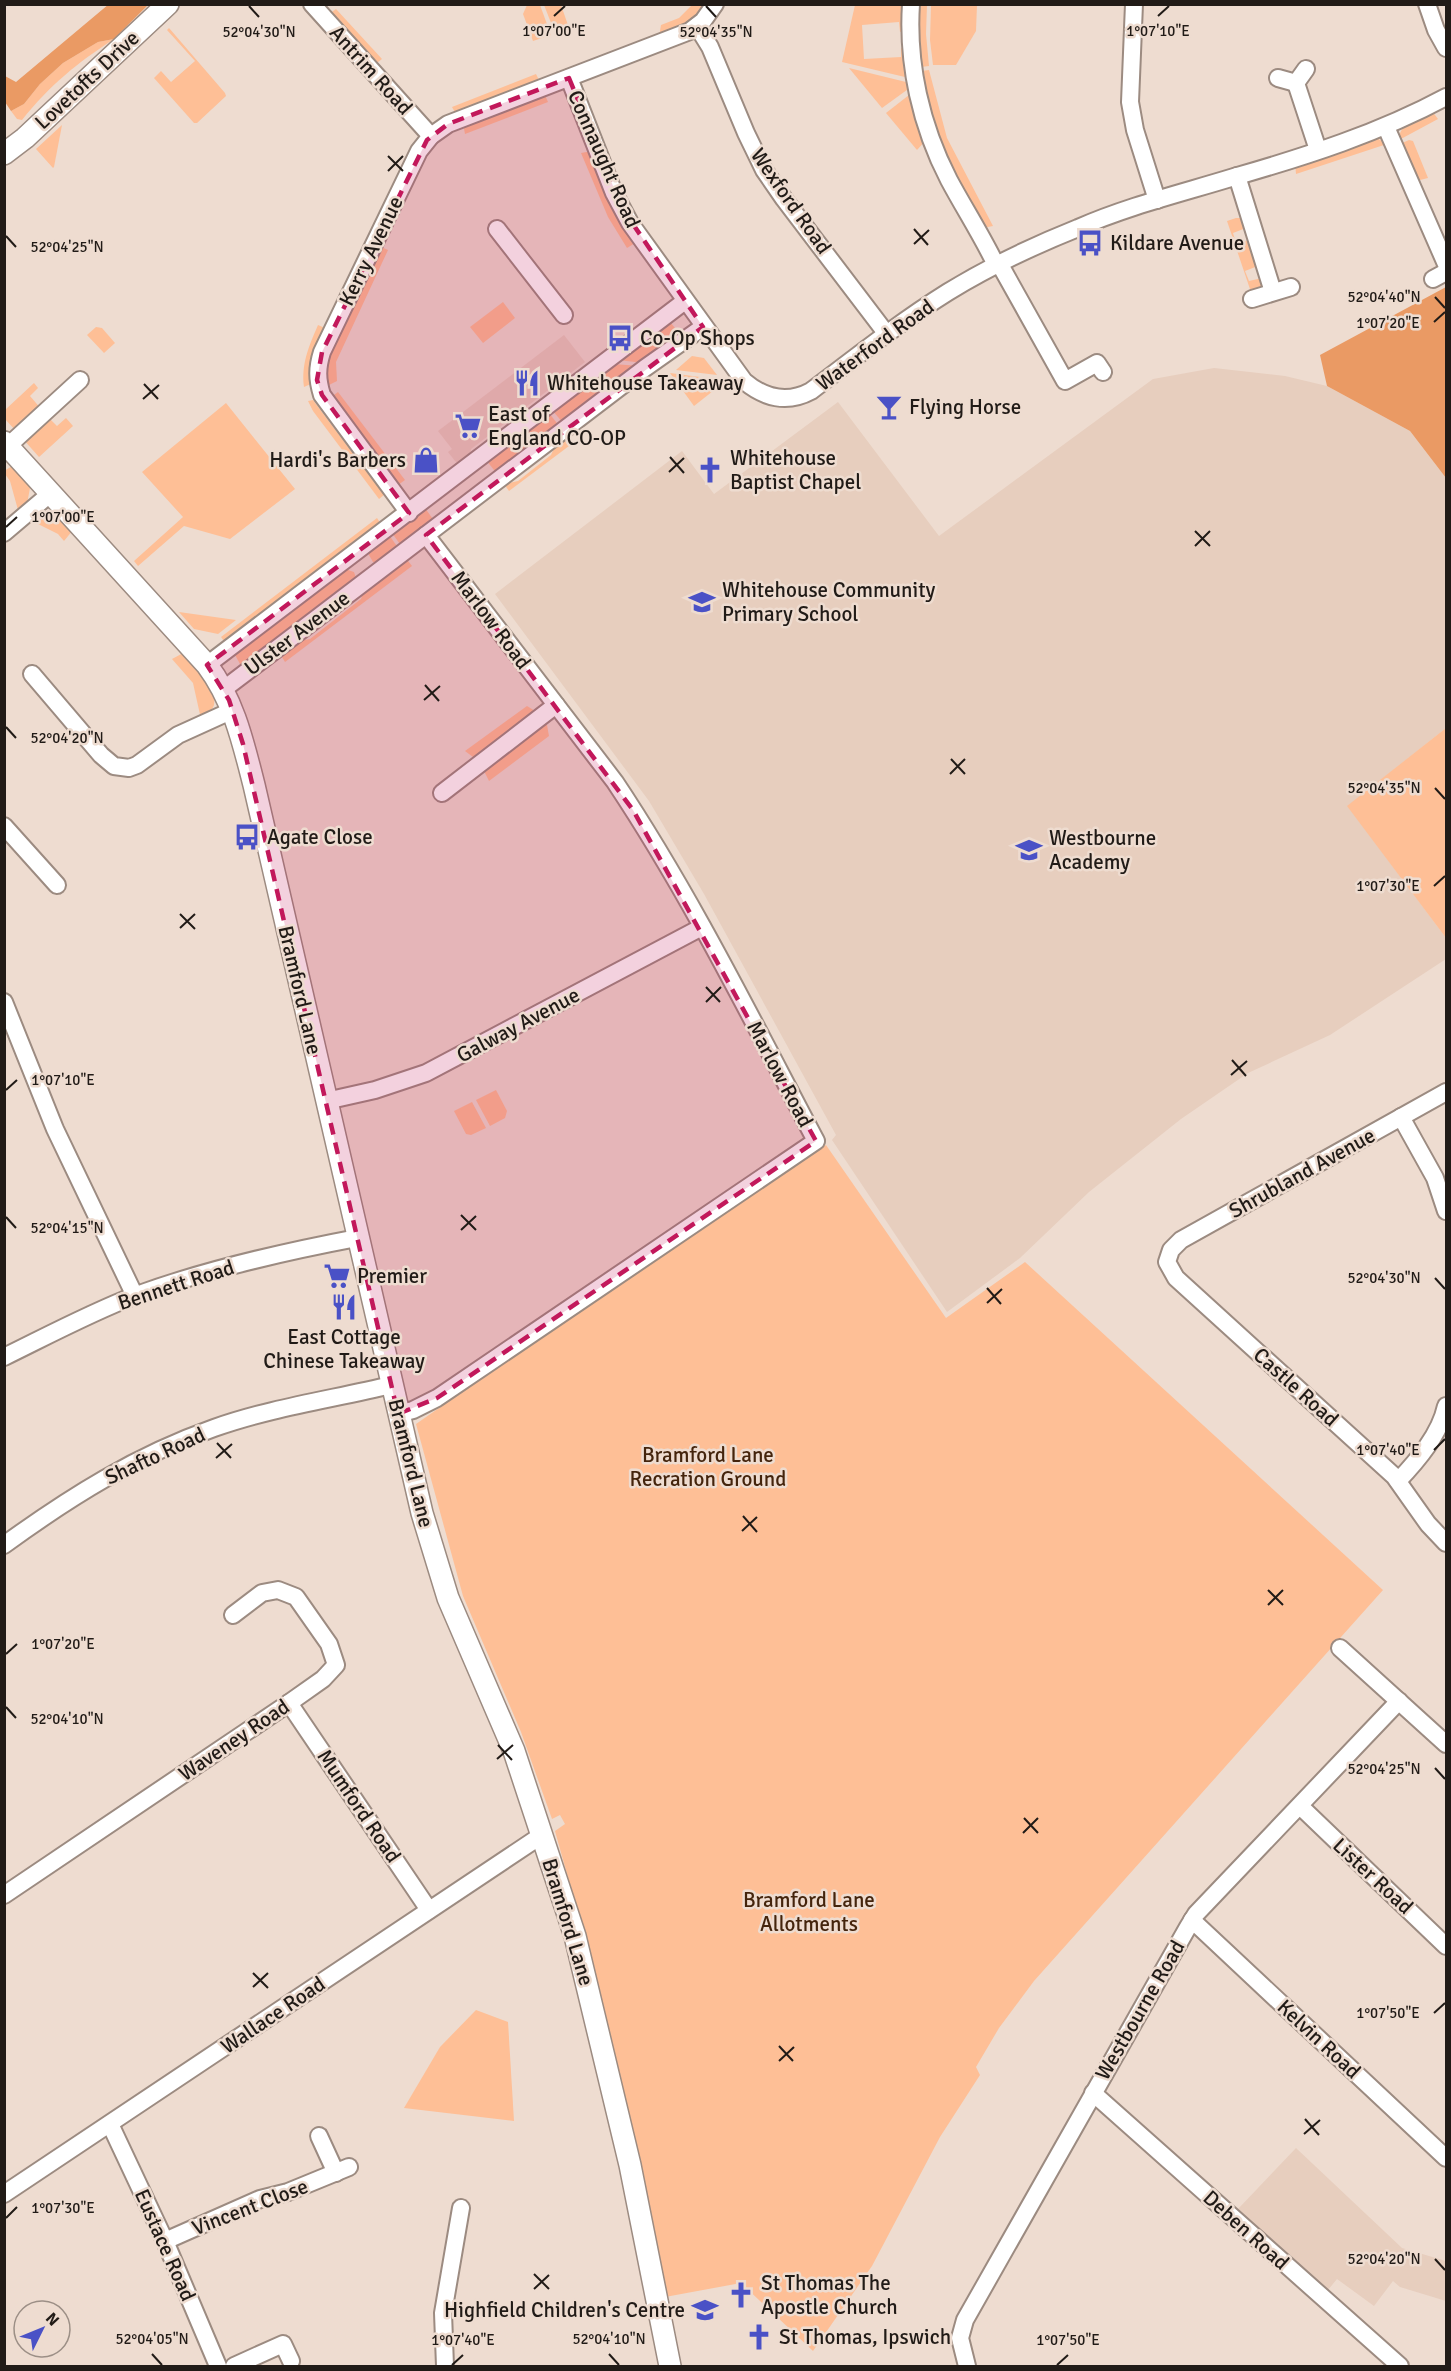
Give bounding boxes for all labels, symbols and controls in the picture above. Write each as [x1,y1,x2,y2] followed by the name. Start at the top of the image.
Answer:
[324,20,418,120] street label: Antrim Road
[522,22,586,40] text: 1°07'00"E
[1126,22,1190,40] text: 1°07'10"E
[222,23,296,41] text: 52°04'30"N
[679,23,753,41] text: 52°04'35"N
[29,25,145,135] street label: Lovetofts Drive
[562,86,646,232] street label: Connaught Road
[745,143,837,259] street label: Wexford Road
[333,192,409,310] street label: Kerry Avenue
[1075,228,1105,258] bus stop icon: Kildare Avenue
[1110,230,1244,256] place label: Kildare Avenue
[30,238,104,256] text: 52°04'25"N
[1347,288,1421,306] text: 52°04'40"N
[811,293,939,397] street label: Waterford Road
[1356,314,1420,332] text: 1°07'20"E
[605,323,635,353] bus stop icon: Co-Op Shops
[640,325,755,351] place label: Co-Op Shops
[512,368,542,398] restaurant icon: Whitehouse Takeaway
[547,370,744,396] place label: Whitehouse Takeaway
[874,392,904,422] bar icon: Flying Horse
[909,394,1021,420] place label: Flying Horse
[488,401,626,451] place label: East of England CO-OP
[453,411,483,441] supermarket icon: East of England CO-OP
[411,445,441,475] shop icon: Hardi's Barbers
[730,445,861,495] place label: Whitehouse Baptist Chapel
[269,447,406,473] place label: Hardi's Barbers
[695,455,725,485] church icon: Whitehouse Baptist Chapel
[31,508,95,526] text: 1°07'00"E
[445,566,537,674] street label: Marlow Road
[722,577,936,627] place label: Whitehouse Community Primary School
[239,585,355,681] street label: Ulster Avenue
[687,587,717,617] school or university icon: Whitehouse Community Primary School
[30,729,104,747] text: 52°04'20"N
[1347,779,1421,797] text: 52°04'35"N
[232,822,262,852] bus stop icon: Agate Close
[267,824,373,850] place label: Agate Close
[1049,825,1156,875] place label: Westbourne Academy
[1014,835,1044,865] school or university icon: Westbourne Academy
[1356,877,1420,895] text: 1°07'30"E
[273,923,327,1057] street label: Bramford Lane
[452,982,584,1068] street label: Galway Avenue
[741,1016,819,1132] street label: Marlow Road
[31,1071,95,1089] text: 1°07'10"E
[1224,1122,1380,1224] street label: Shrubland Avenue
[30,1219,104,1237] text: 52°04'15"N
[114,1254,238,1316] street label: Bennett Road
[322,1261,352,1291] supermarket icon: Premier
[357,1263,427,1289] place label: Premier
[1347,1269,1421,1287] text: 52°04'30"N
[329,1292,359,1322] restaurant icon: East Cottage Chinese Takeaway
[263,1324,425,1374] place label: East Cottage Chinese Takeaway
[1248,1342,1344,1432] street label: Castle Road
[382,1396,440,1530] street label: Bramford Lane
[101,1421,209,1491] street label: Shafto Road
[1356,1441,1420,1459] text: 1°07'40"E
[630,1442,786,1492] park label: Bramford Lane Recration Ground
[31,1635,95,1653] text: 1°07'20"E
[174,1693,294,1787] street label: Waveney Road
[30,1710,104,1728] text: 52°04'10"N
[312,1744,406,1868] street label: Mumford Road
[1347,1760,1421,1778] text: 52°04'25"N
[1327,1832,1419,1920] street label: Lister Road
[536,1855,600,1989] street label: Bramford Lane
[743,1887,875,1937] park label: Bramford Lane Allotments
[1090,1936,1190,2084] street label: Westbourne Road
[216,1971,330,2059] street label: Wallace Road
[1272,1994,1366,2084] street label: Kelvin Road
[1356,2004,1420,2022] text: 1°07'50"E
[188,2173,312,2241] street label: Vincent Close
[129,2185,201,2305] street label: Eustace Road
[1198,2185,1294,2275] street label: Deben Road
[31,2199,95,2217] text: 1°07'30"E
[1347,2250,1421,2268] text: 52°04'20"N
[761,2270,898,2320] place label: St Thomas The Apostle Church
[726,2280,756,2310] church icon: St Thomas The Apostle Church
[690,2295,720,2325] school or university icon: Highfield Children's Centre
[444,2297,685,2323] place label: Highfield Children's Centre
[12,2299,72,2359] north arrow
[41,2309,63,2330] text: N
[744,2322,774,2352] church icon: St Thomas, Ipswich
[779,2324,951,2350] place label: St Thomas, Ipswich
[115,2330,189,2348] text: 52°04'05"N
[572,2330,646,2348] text: 52°04'10"N
[431,2331,495,2349] text: 1°07'40"E
[1036,2331,1100,2349] text: 1°07'50"E

